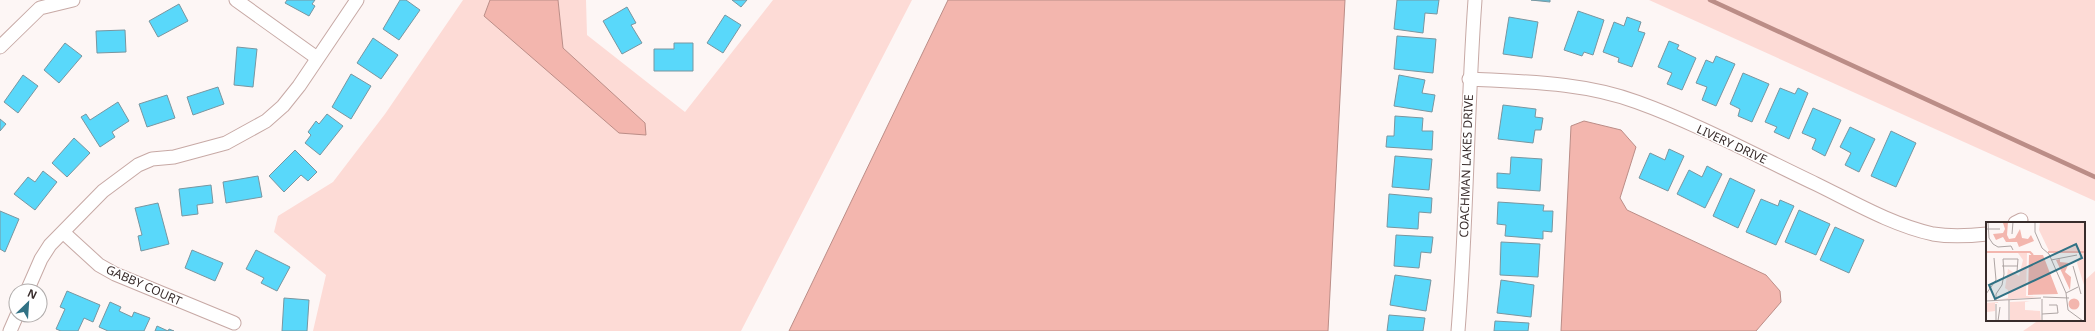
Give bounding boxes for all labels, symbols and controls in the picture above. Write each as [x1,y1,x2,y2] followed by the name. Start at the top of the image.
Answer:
[1455,94,1477,238] street label: COACHMAN LAKES DRIVE
[1694,120,1770,168] street label: LIVERY DRIVE
[1986,222,2085,321] inset map
[103,261,185,309] street label: GABBY COURT
[8,283,48,323] north arrow
[25,285,40,302] text: N

